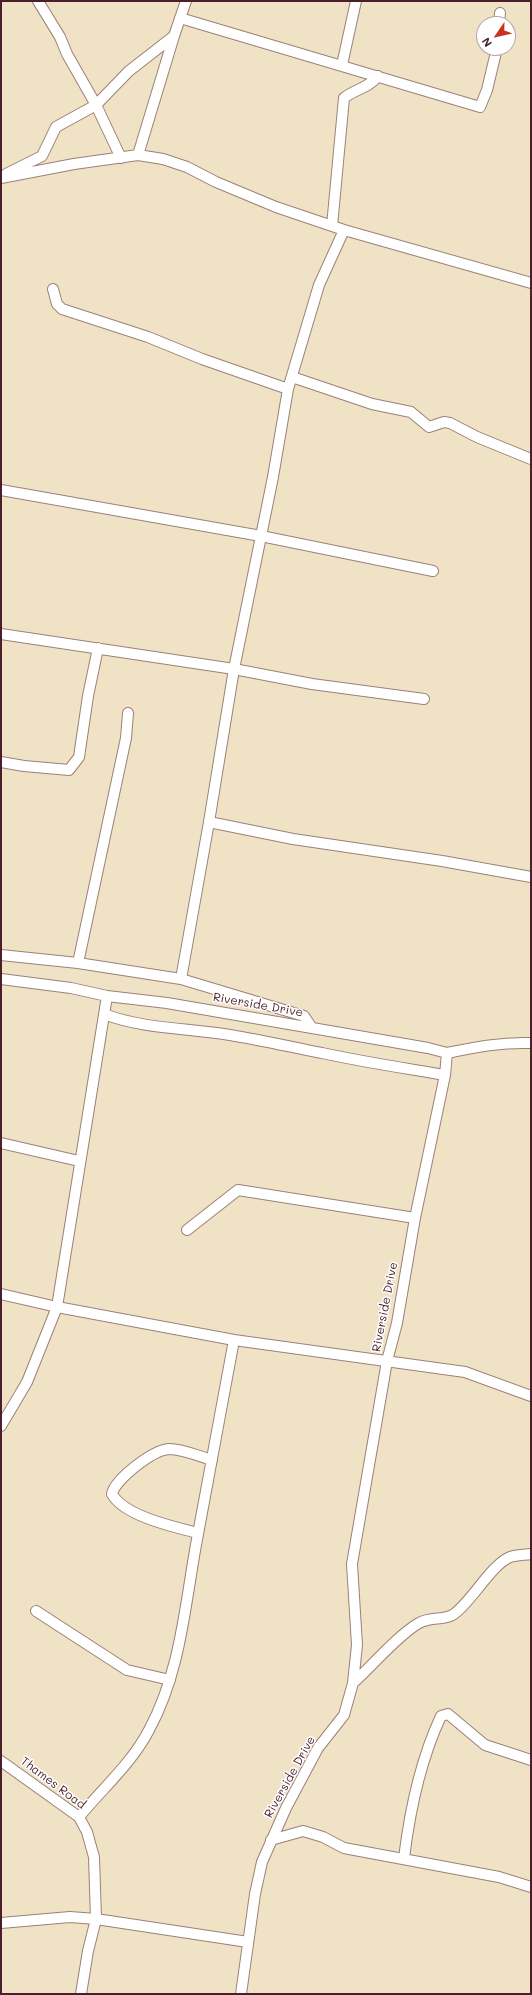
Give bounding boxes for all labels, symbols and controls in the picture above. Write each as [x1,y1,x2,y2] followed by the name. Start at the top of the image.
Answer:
[476,16,516,56] north arrow
[478,35,495,50] text: N
[212,990,304,1020] street label: Riverside Drive
[369,1261,401,1353] street label: Riverside Drive
[262,1734,318,1820] street label: Riverside Drive
[18,1754,88,1812] street label: Thames Road

